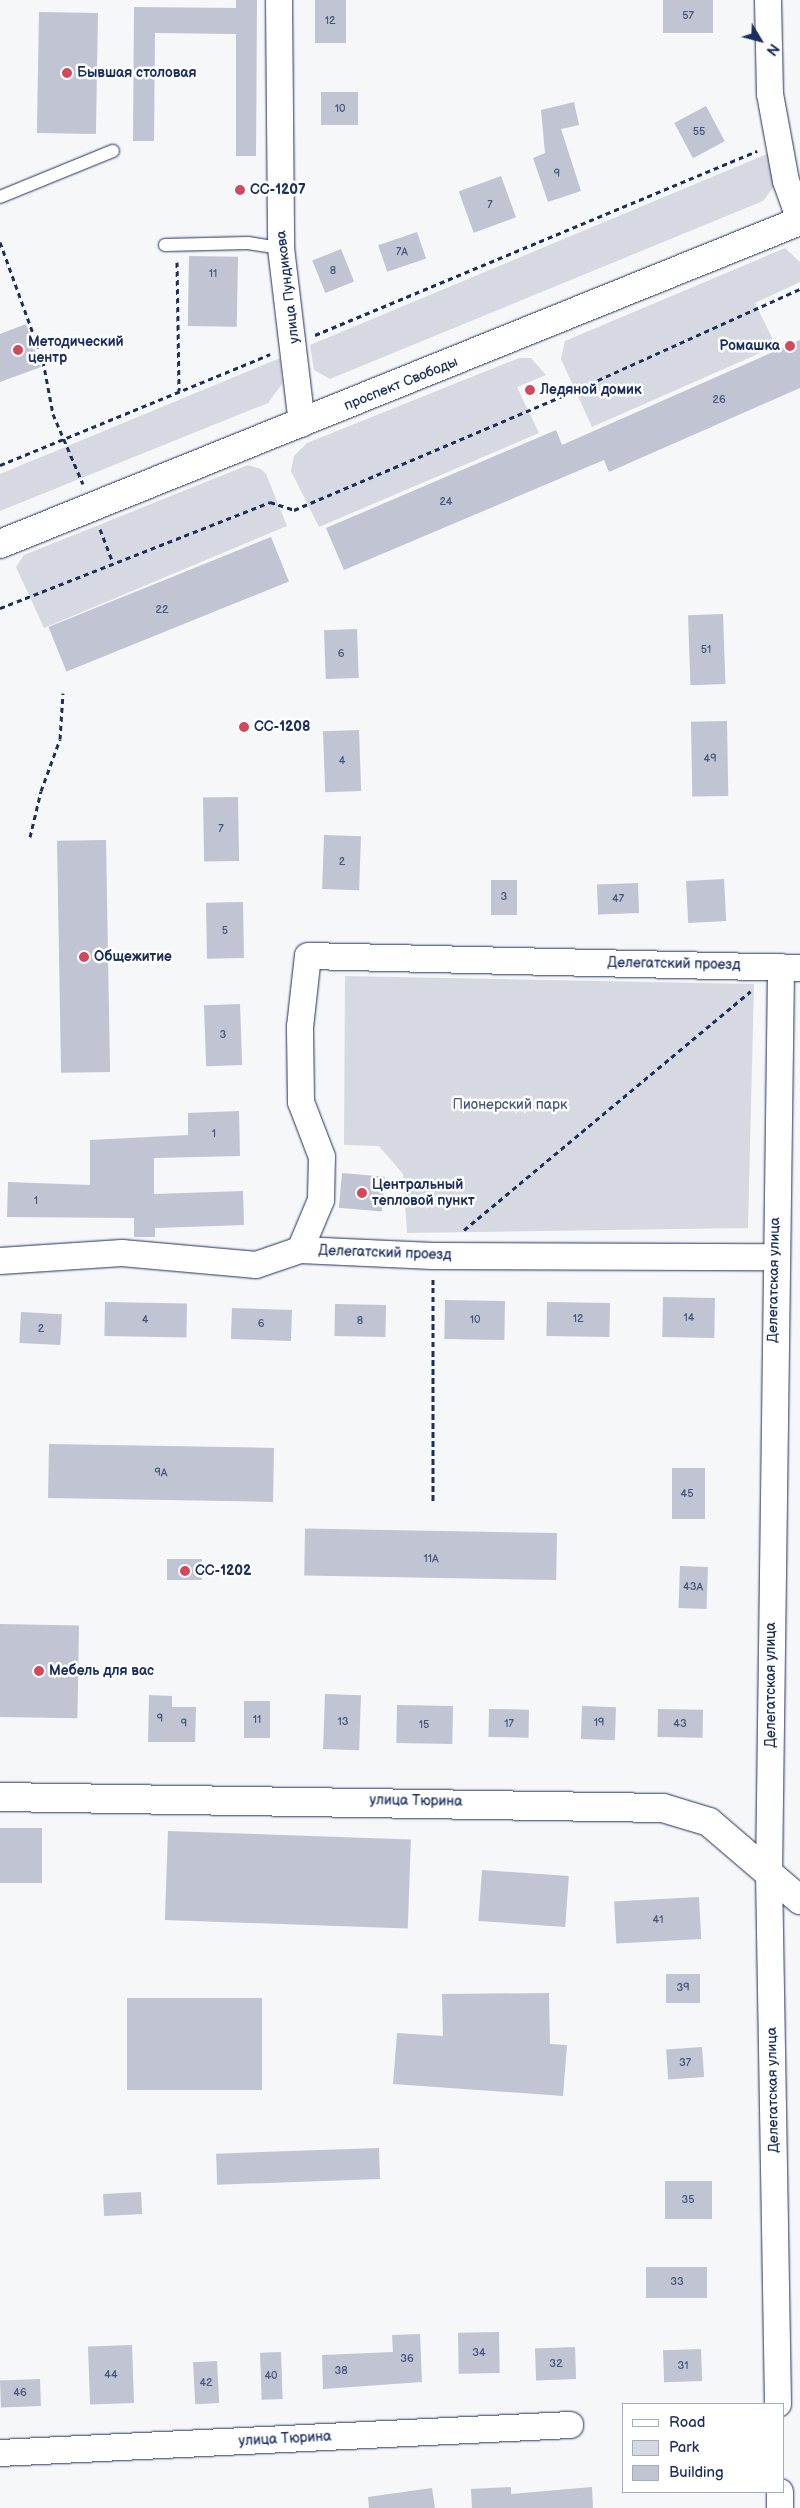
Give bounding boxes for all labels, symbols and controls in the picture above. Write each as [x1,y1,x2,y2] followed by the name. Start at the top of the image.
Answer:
[682,9,694,23] house number: 57
[325,14,335,28] house number: 12
[735,15,785,65] north arrow
[762,40,782,59] text: N
[77,65,197,81] place label: Бывшая столовая
[61,67,73,79] marker: Бывшая столовая
[335,102,345,116] house number: 10
[693,125,705,139] house number: 55
[554,167,560,181] house number: 9
[250,182,306,198] place label: СС-1207
[234,184,246,196] marker: СС-1207
[487,198,493,212] house number: 7
[273,229,303,345] street label: улица Пундикова
[396,245,408,259] house number: 7А
[330,264,336,278] house number: 8
[209,267,217,281] house number: 11
[28,334,124,367] place label: Методический центр
[719,338,780,354] place label: Ромашка
[784,340,796,352] marker: Ромашка
[12,344,24,356] marker: Методический центр
[342,354,460,414] street label: проспект Свободы
[540,382,642,398] place label: Ледяной домик
[524,384,536,396] marker: Ледяной домик
[712,393,726,407] house number: 26
[439,495,453,509] house number: 24
[156,603,168,617] house number: 22
[701,643,711,657] house number: 51
[338,647,344,661] house number: 6
[254,719,310,735] place label: СС-1208
[238,721,250,733] marker: СС-1208
[703,752,717,766] house number: 49
[339,754,345,768] house number: 4
[218,822,224,836] house number: 7
[339,855,345,869] house number: 2
[501,890,507,904] house number: 3
[612,892,624,906] house number: 47
[222,924,228,938] house number: 5
[94,949,172,965] place label: Общежитие
[78,951,90,963] marker: Общежитие
[607,954,741,974] street label: Делегатский проезд
[220,1028,226,1042] house number: 3
[453,1097,567,1113] park label: Пионерский парк
[212,1127,216,1141] house number: 1
[372,1177,475,1210] place label: Центральный тепловой пункт
[356,1187,368,1199] marker: Центральный тепловой пункт
[34,1194,38,1208] house number: 1
[765,1217,783,1343] street label: Делегатская улица
[318,1242,452,1264] street label: Делегатский проезд
[684,1311,694,1325] house number: 14
[573,1312,583,1326] house number: 12
[142,1313,148,1327] house number: 4
[470,1313,480,1327] house number: 10
[357,1314,363,1328] house number: 8
[258,1317,264,1331] house number: 6
[38,1322,44,1336] house number: 2
[154,1466,168,1480] house number: 9А
[680,1487,694,1501] house number: 45
[423,1552,439,1566] house number: 11А
[195,1563,251,1579] place label: СС-1202
[179,1565,191,1577] marker: СС-1202
[683,1580,703,1594] house number: 43А
[763,1622,779,1748] street label: Делегатская улица
[49,1663,154,1679] place label: Мебель для вас
[33,1665,45,1677] marker: Мебель для вас
[157,1712,163,1726] house number: 9
[253,1713,261,1727] house number: 11
[337,1715,349,1729] house number: 13
[594,1716,604,1730] house number: 19
[181,1717,187,1731] house number: 9
[504,1717,514,1731] house number: 17
[673,1717,687,1731] house number: 43
[419,1718,429,1732] house number: 15
[369,1792,463,1810] street label: улица Тюрина
[653,1913,663,1927] house number: 41
[676,1981,690,1995] house number: 39
[764,2027,782,2153] street label: Делегатская улица
[679,2056,691,2070] house number: 37
[681,2193,695,2207] house number: 35
[670,2275,684,2289] house number: 33
[472,2346,486,2360] house number: 34
[400,2352,414,2366] house number: 36
[549,2357,563,2371] house number: 32
[677,2359,689,2373] house number: 31
[334,2364,348,2378] house number: 38
[104,2368,118,2382] house number: 44
[264,2369,278,2383] house number: 40
[199,2376,213,2390] house number: 42
[13,2386,27,2400] house number: 46
[622,2403,785,2493] legend
[669,2413,705,2432] text: Road
[238,2428,332,2450] street label: улица Тюрина
[669,2438,699,2457] text: Park
[669,2463,724,2482] text: Building

